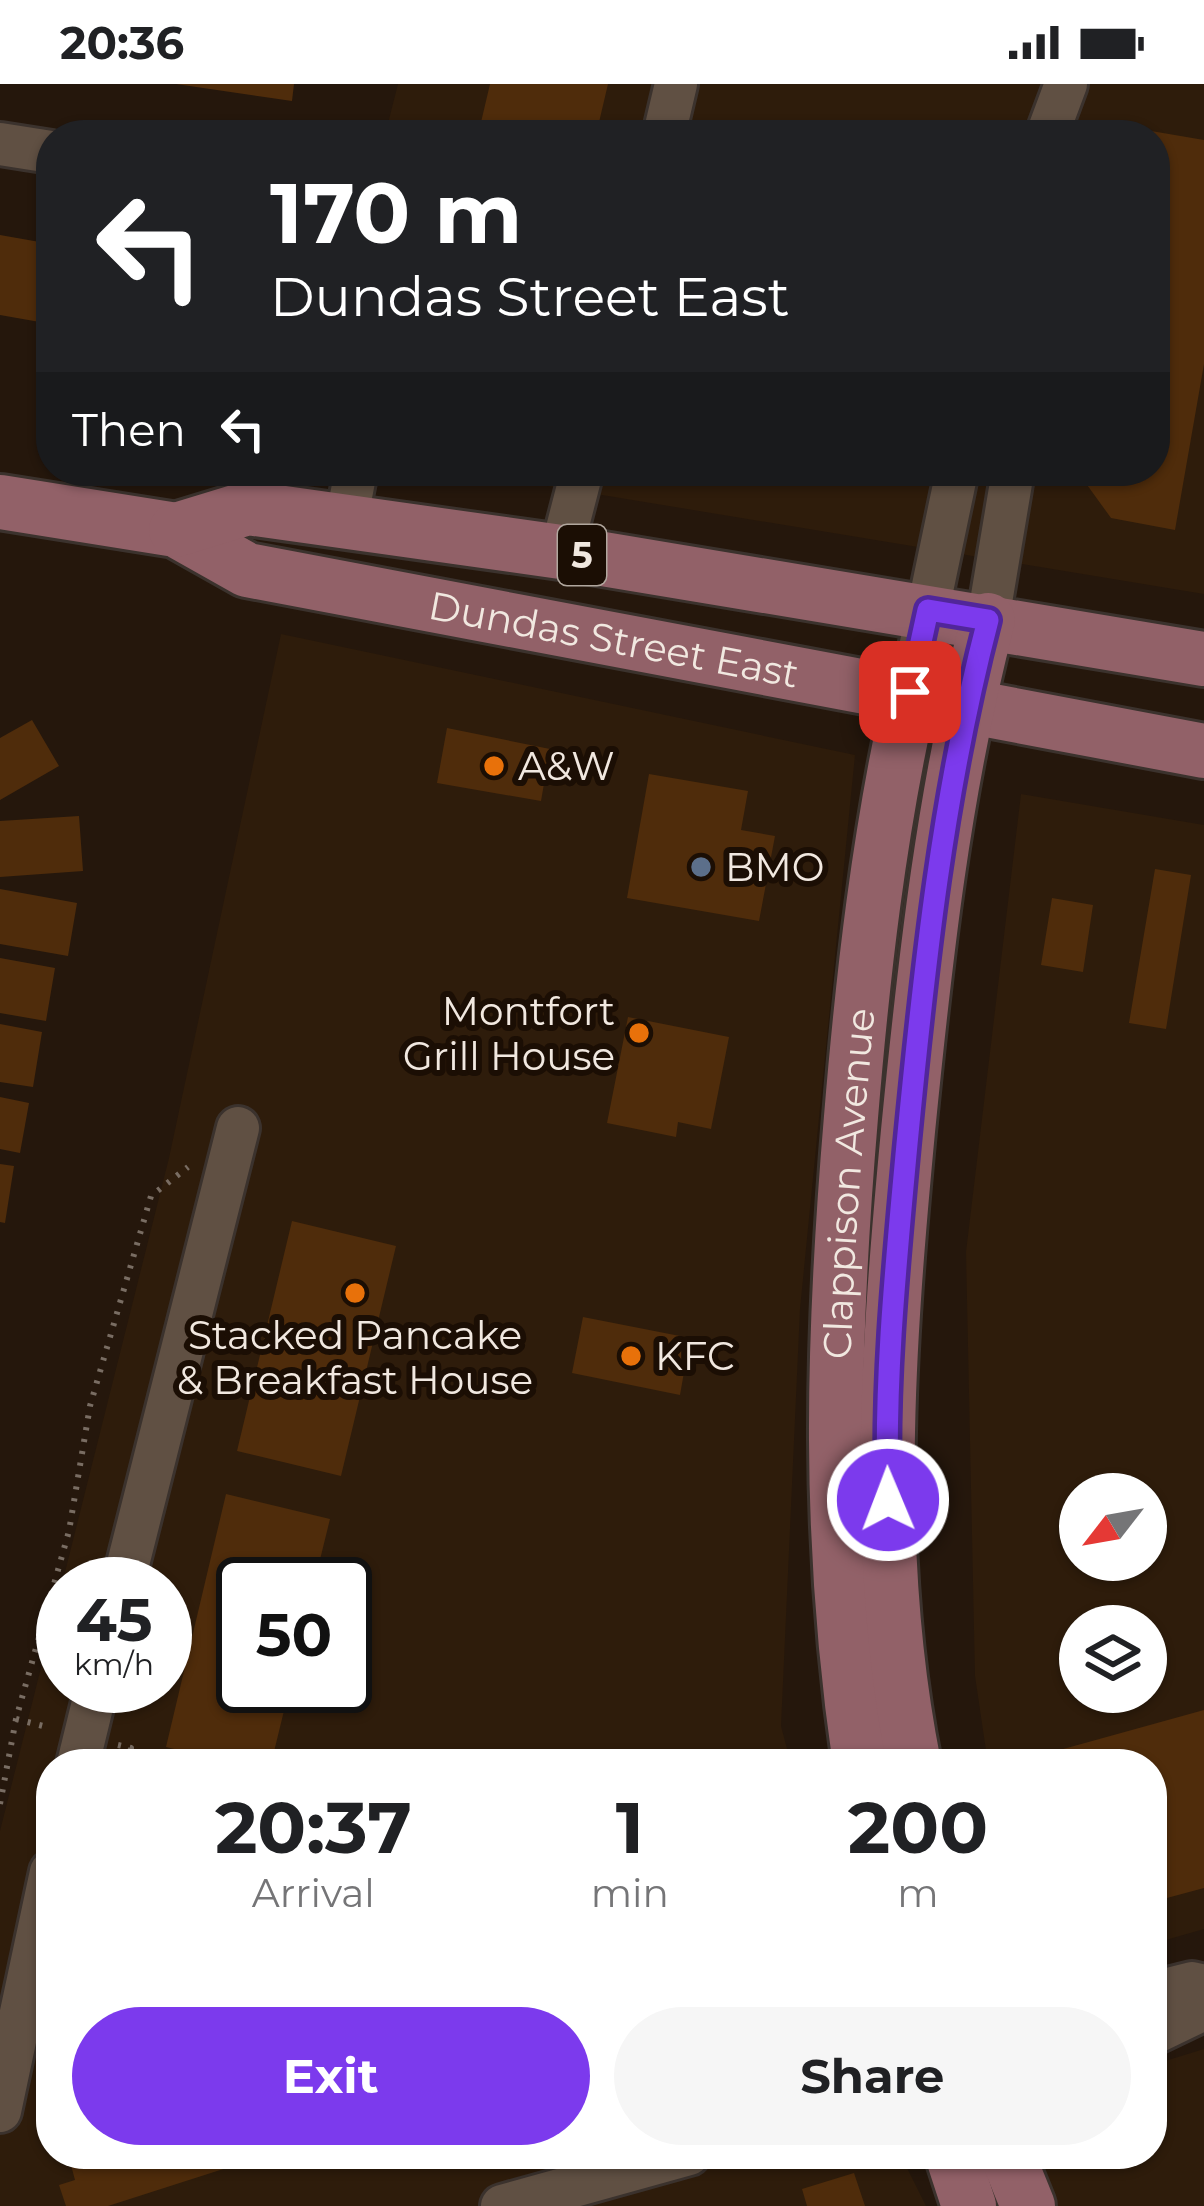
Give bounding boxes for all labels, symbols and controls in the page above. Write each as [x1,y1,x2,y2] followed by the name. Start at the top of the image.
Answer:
[60,15,184,70] text: 20:36
[270,162,522,264] text: 170 m
[72,168,228,324] icon: left
[270,264,790,330] text: Dundas Street East
[210,396,276,462] icon: left
[72,402,186,457] text: Then
[558,525,606,585] road number: 5
[425,581,803,698] street label: Dundas Street East
[859,641,961,743] pin
[877,659,943,725] icon: arrive
[518,742,615,790] place label: A&W
[481,753,507,779] marker: A&W
[725,843,824,891] place label: BMO
[688,854,714,880] marker: BMO
[403,987,615,1080] place label: Montfort Grill House
[813,1006,885,1360] street label: Clappison Avenue
[626,1020,652,1046] marker: Montfort Grill House
[342,1280,368,1306] marker: Stacked Pancake & Breakfast House
[177,1311,533,1404] place label: Stacked Pancake & Breakfast House
[655,1332,735,1380] place label: KFC
[618,1343,644,1369] marker: KFC
[825,1437,951,1563] position arrow
[1059,1473,1167,1581] north arrow
[1059,1473,1167,1713] map controls
[216,1557,372,1713] speed limit sign: 50
[75,1583,153,1656] text: 45
[1059,1605,1167,1713] button: layers
[74,1646,154,1683] text: km/h
[215,1783,412,1871] text: 20:37
[616,1783,644,1871] text: 1
[848,1783,988,1871] text: 200
[252,1869,375,1917] text: Arrival
[591,1869,669,1917] text: min
[897,1869,939,1917] text: m
[72,2007,590,2145] button: Exit
[614,2007,1131,2145] button: Share

